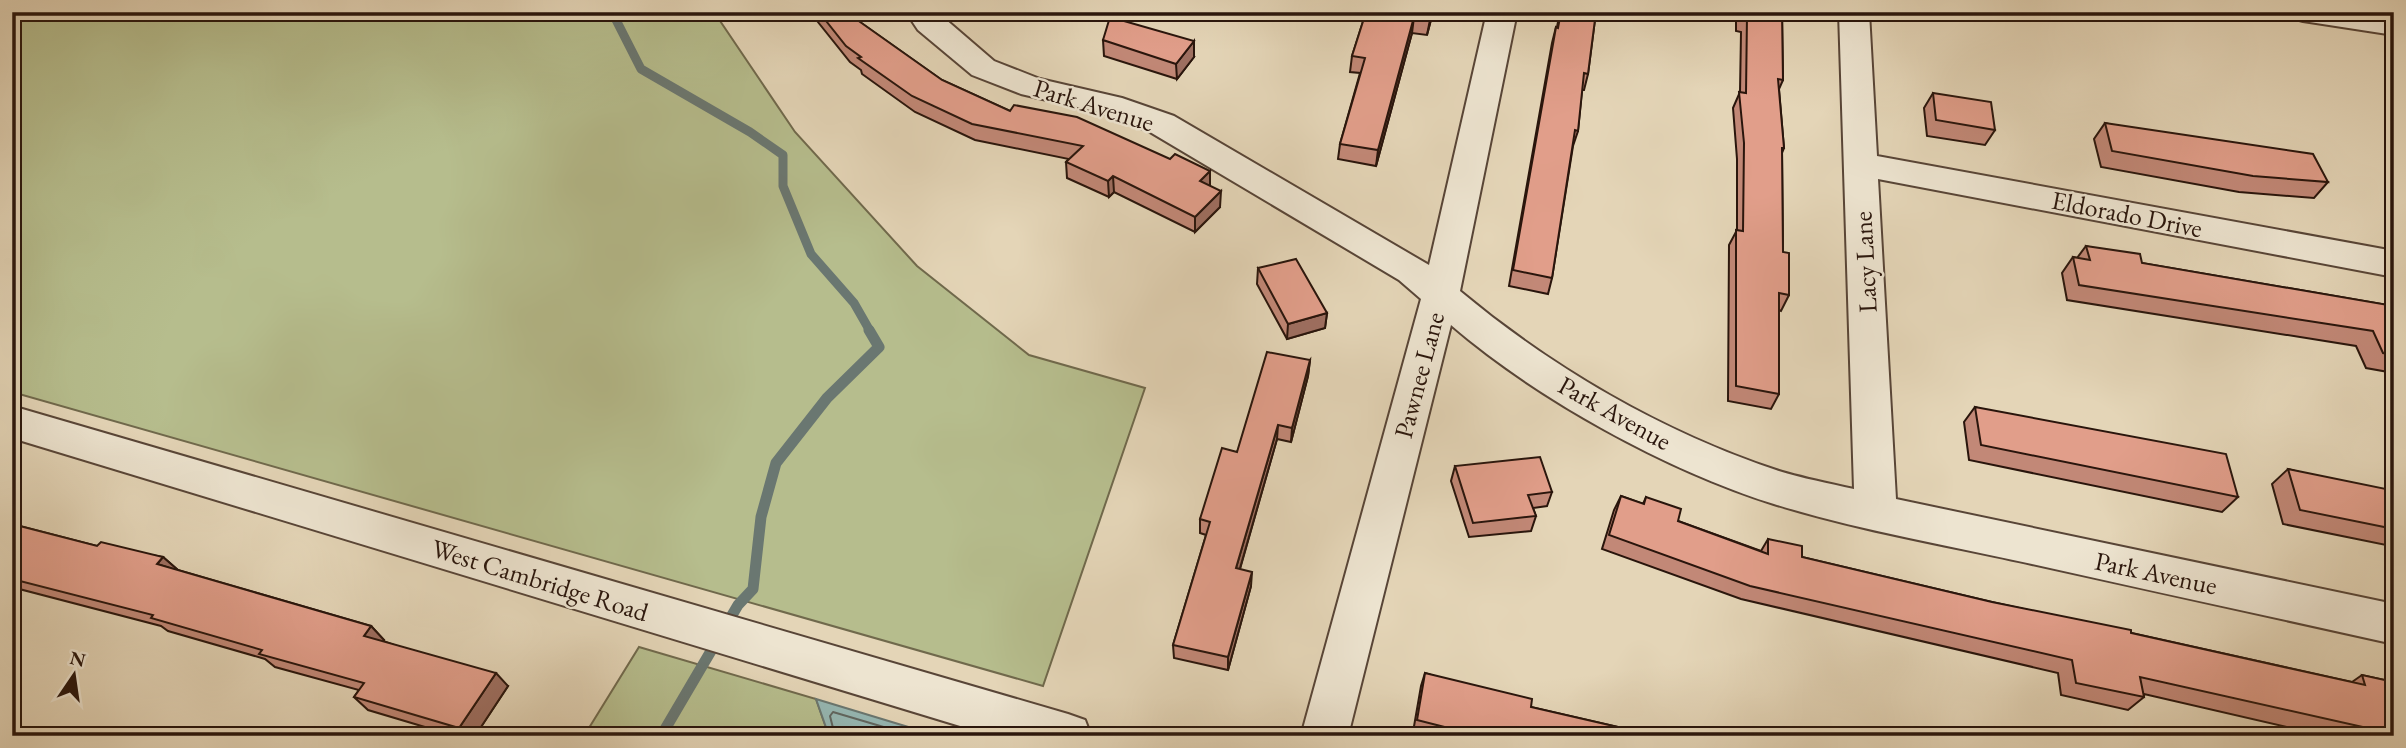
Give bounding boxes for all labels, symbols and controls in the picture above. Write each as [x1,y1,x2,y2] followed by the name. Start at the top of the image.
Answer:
[1030,71,1158,139] street label: Park Avenue
[2049,183,2205,245] street label: Eldorado Drive
[1845,210,1885,314] street label: Lacy Lane
[1386,308,1452,442] street label: Pawnee Lane
[1552,368,1678,458] street label: Park Avenue
[428,531,653,629] street label: West Cambridge Road
[2092,543,2220,603] street label: Park Avenue
[38,640,108,710] north arrow
[67,645,89,673] text: N

